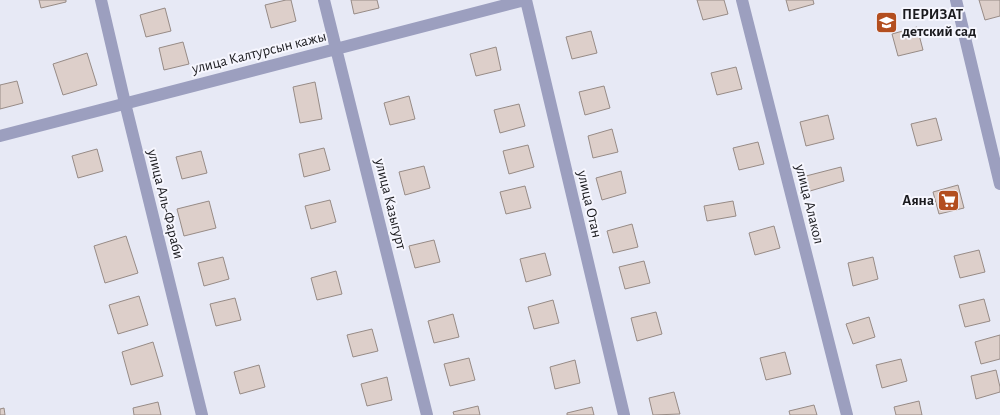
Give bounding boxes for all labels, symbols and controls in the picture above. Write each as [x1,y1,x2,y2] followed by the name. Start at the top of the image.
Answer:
[902,7,976,39] place label: ПЕРИЗАТ детский сад
[874,10,900,36] school or university icon: ПЕРИЗАТ детский сад
[189,29,328,77] street label: улица Калтурсын кажы
[144,147,186,260] street label: улица Аль-Фараби
[372,156,409,252] street label: улица Казыгурт
[792,162,827,245] street label: улица Алакол
[574,168,605,239] street label: улица Отан
[936,187,962,213] supermarket icon: Аяна
[902,193,934,208] place label: Аяна

